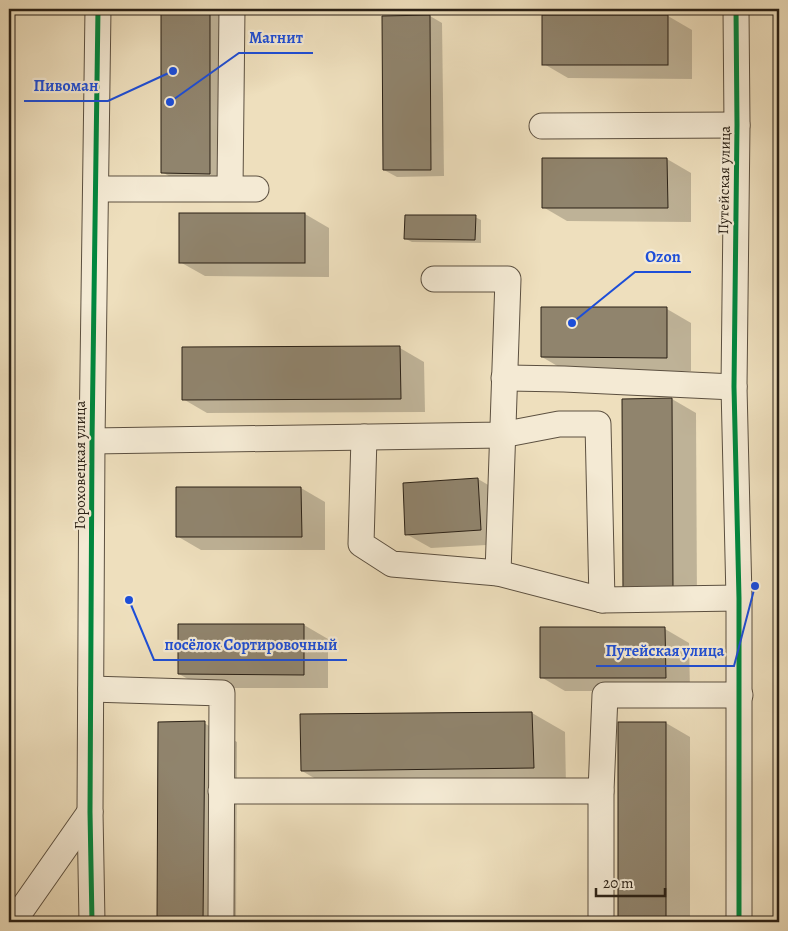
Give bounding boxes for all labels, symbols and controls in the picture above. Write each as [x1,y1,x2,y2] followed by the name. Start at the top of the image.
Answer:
[239,22,313,53] callout: Магнит
[249,27,304,49] text: Магнит
[24,70,108,101] callout: Пивоман
[34,75,98,97] text: Пивоман
[713,125,735,235] street label: Путейская улица
[635,241,691,272] callout: Ozon
[645,246,681,268] text: Ozon
[70,400,90,530] street label: Гороховецкая улица
[154,629,347,660] callout: посёлок Сортировочный
[164,634,338,656] text: посёлок Сортировочный
[596,635,734,666] callout: Путейская улица
[606,640,725,662] text: Путейская улица
[596,866,664,898] scale bar
[603,873,634,893] text: 20 m

